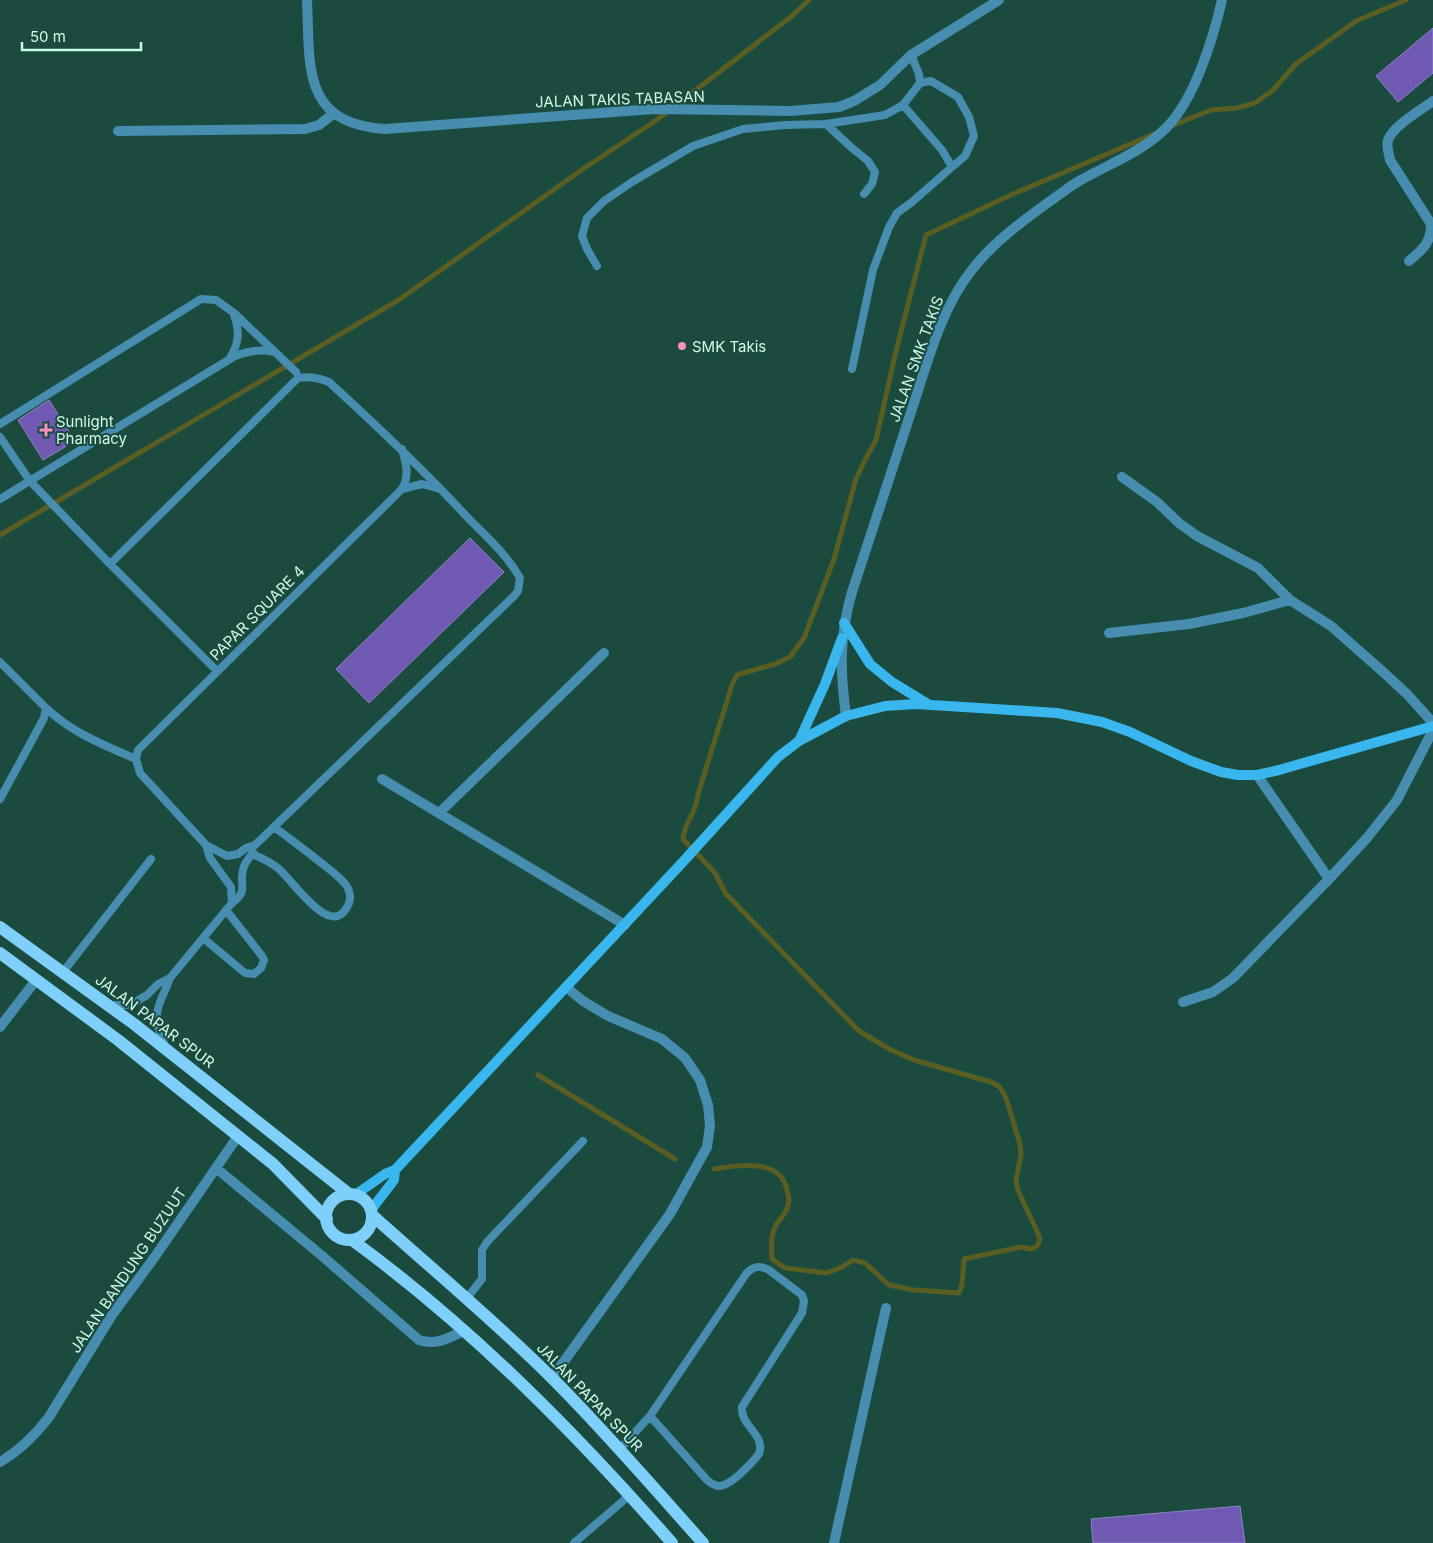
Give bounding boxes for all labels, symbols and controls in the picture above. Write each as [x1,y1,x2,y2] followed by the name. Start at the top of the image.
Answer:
[22,20,141,52] scale bar
[30,27,66,46] text: 50 m
[535,87,705,111] street label: JALAN TAKIS TABASAN
[884,293,948,425] street label: JALAN SMK TAKIS
[692,337,766,356] place label: SMK Takis
[676,340,688,352] marker: SMK Takis
[56,412,128,448] place label: Sunlight Pharmacy
[40,424,52,436] marker: Sunlight Pharmacy
[206,562,308,664] street label: PAPAR SQUARE 4
[92,970,219,1072] street label: JALAN PAPAR SPUR
[65,1184,191,1356] street label: JALAN BANDUNG BUZUUT
[533,1338,647,1456] street label: JALAN PAPAR SPUR

